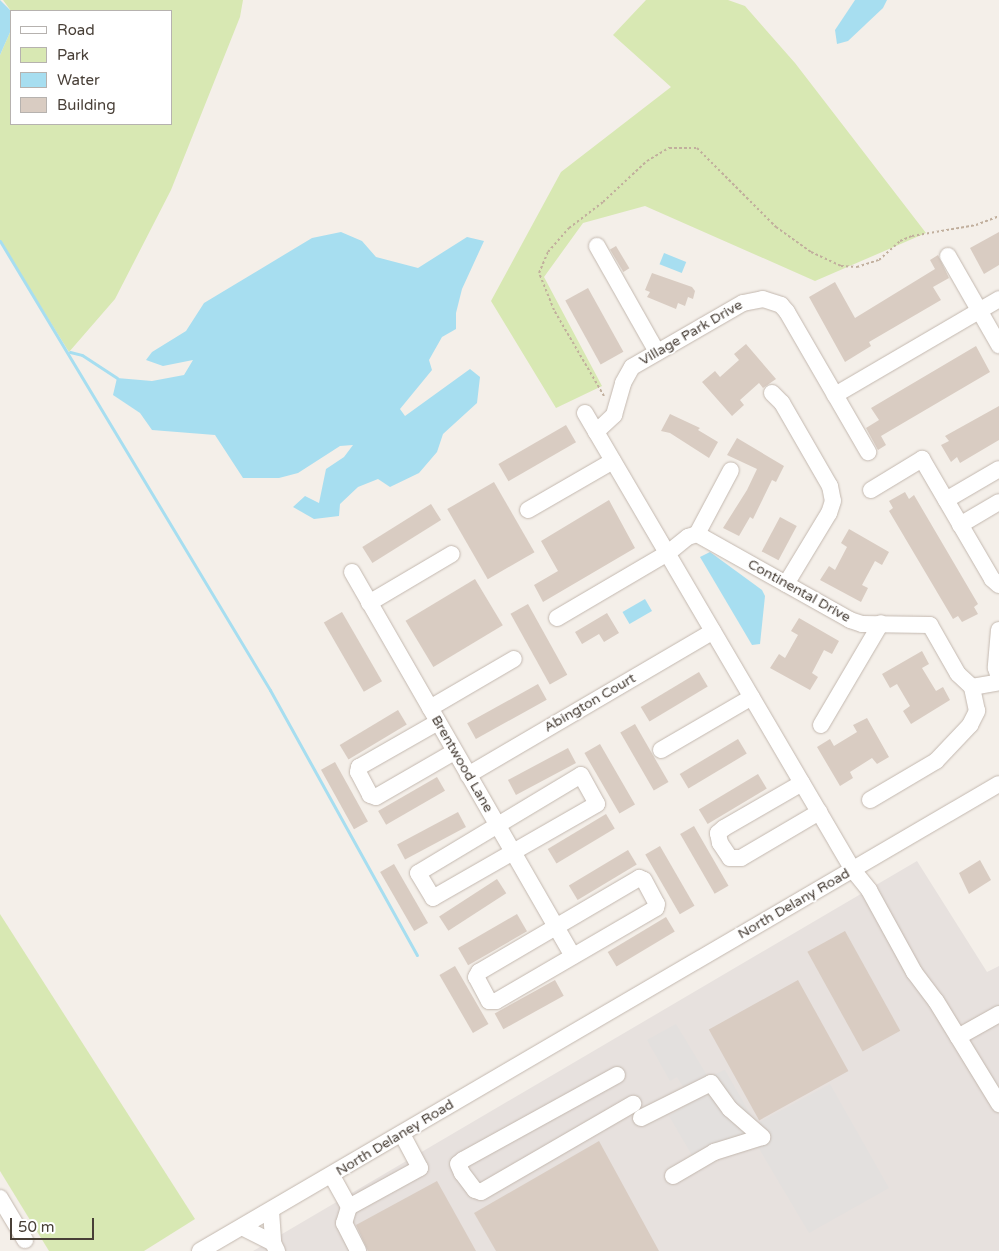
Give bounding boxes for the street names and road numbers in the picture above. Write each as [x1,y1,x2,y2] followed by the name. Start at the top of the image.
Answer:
[636,297,746,369] street label: Village Park Drive
[745,556,853,626] street label: Continental Drive
[541,670,639,736] street label: Abington Court
[427,713,497,815] street label: Brentwood Lane
[735,865,853,943] street label: North Delany Road
[333,1096,457,1180] street label: North Delaney Road

